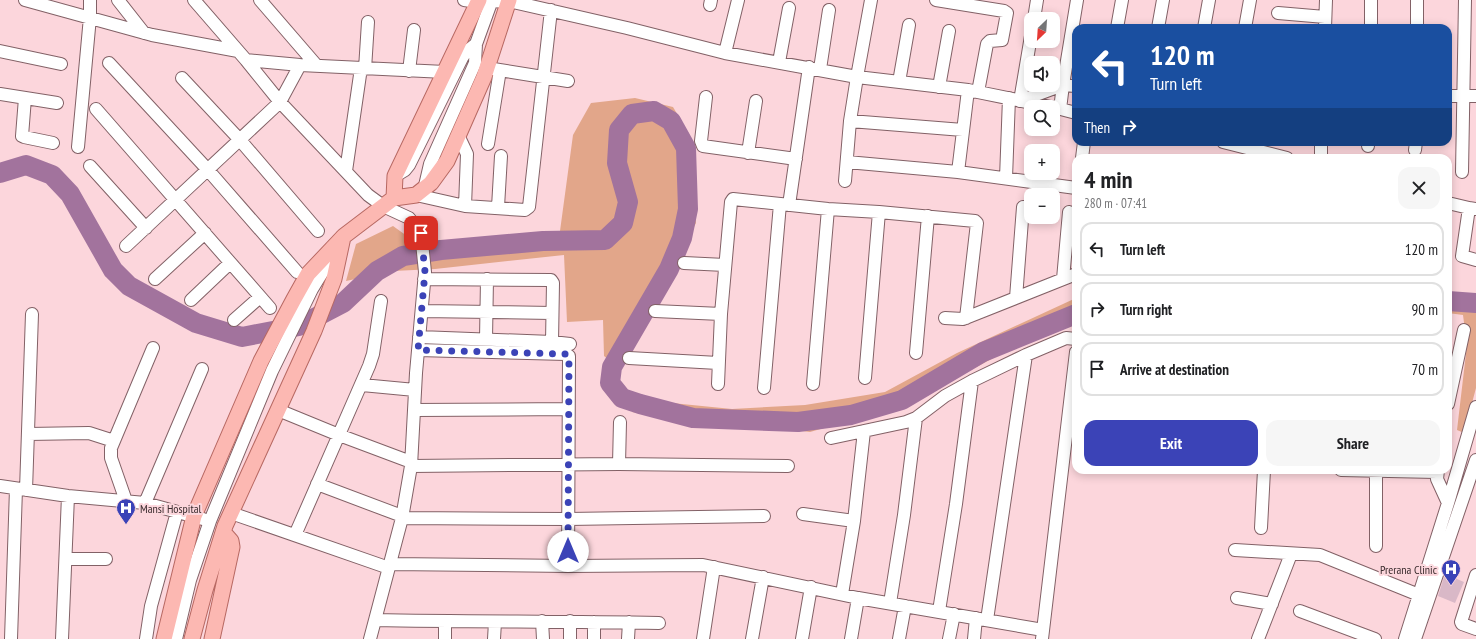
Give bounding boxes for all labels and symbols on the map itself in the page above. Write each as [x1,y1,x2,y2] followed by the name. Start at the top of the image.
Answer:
[1024,12,1060,48] north arrow
[404,216,438,250] pin
[115,497,137,525] hospital icon: Mansi Hospital
[140,501,202,516] place label: Mansi Hospital
[547,530,589,572] position arrow
[1440,558,1462,586] hospital icon: Prerana Clinic
[1380,562,1438,577] place label: Prerana Clinic

